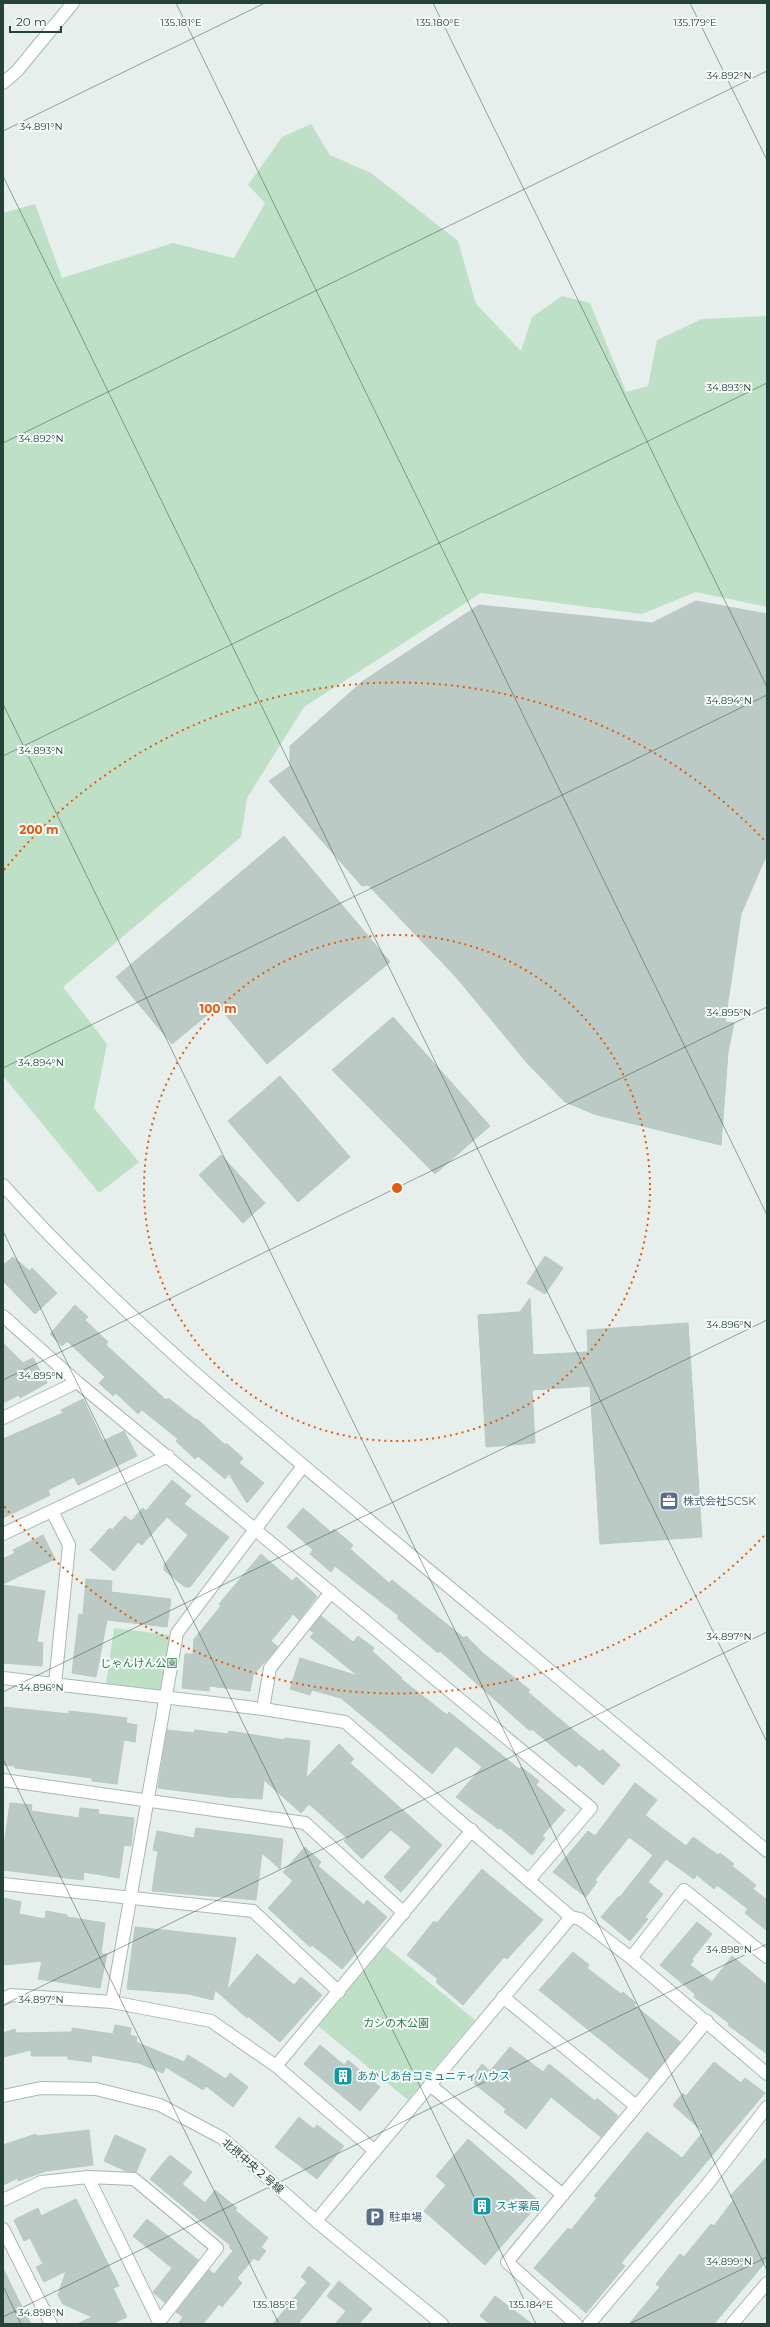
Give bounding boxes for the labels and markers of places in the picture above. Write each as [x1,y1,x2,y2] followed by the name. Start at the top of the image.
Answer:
[390,1181,404,1195] centre of rings
[658,1490,680,1512] office icon: 株式会社SCSK
[683,1494,756,1508] place label: 株式会社SCSK
[332,2065,354,2087] building icon: あかしあ台コミュニティハウス
[357,2069,510,2083] place label: あかしあ台コミュニティハウス
[471,2195,493,2217] building icon: スギ薬局
[496,2199,540,2213] place label: スギ薬局
[364,2206,386,2228] parking icon: 駐車場
[389,2210,422,2224] place label: 駐車場

